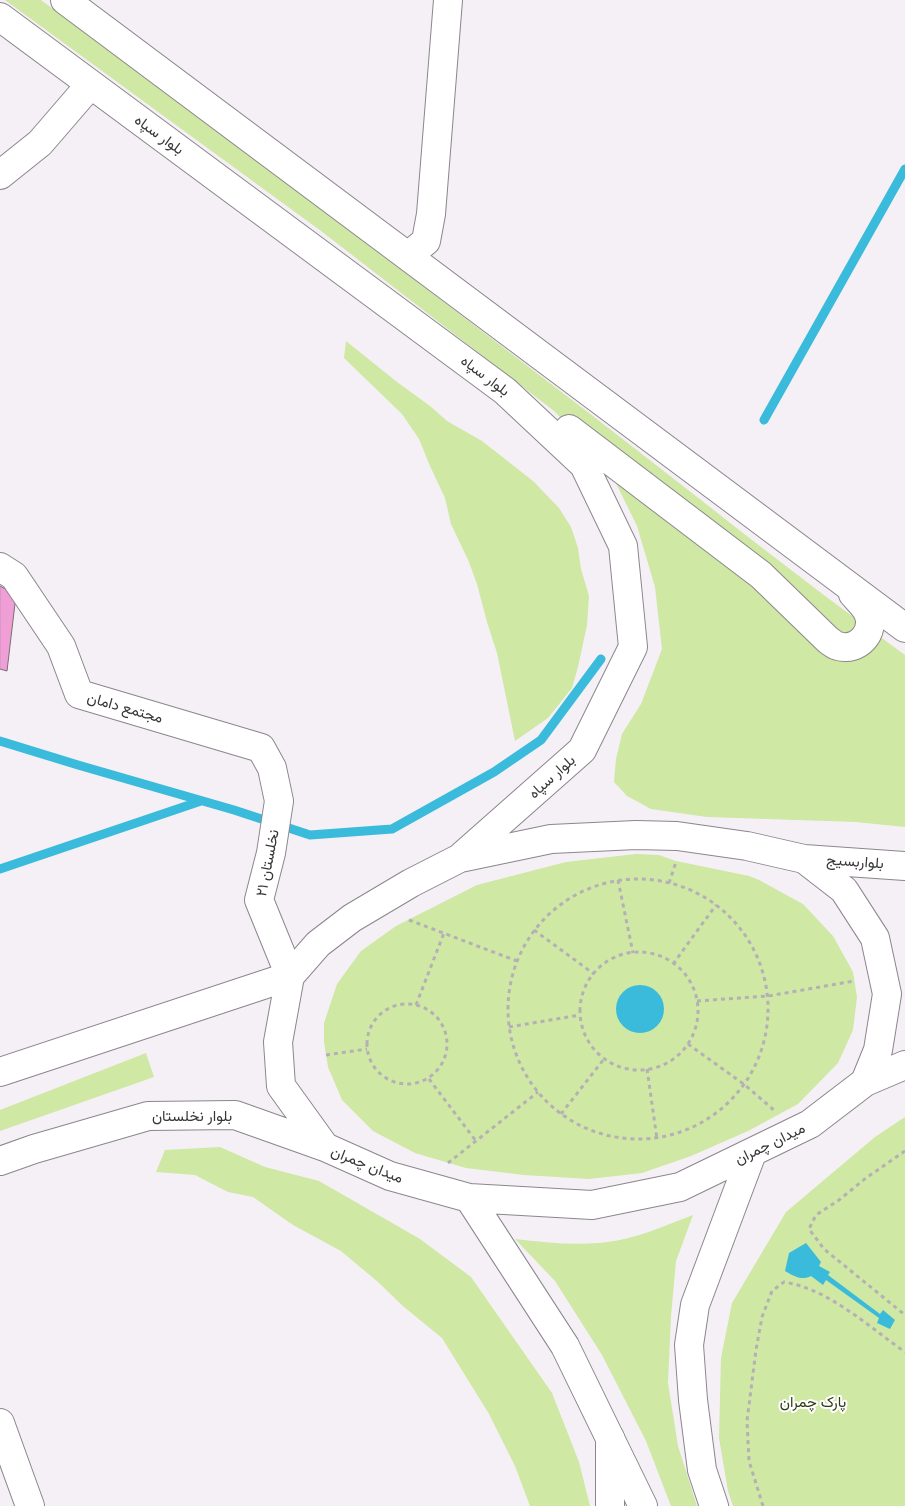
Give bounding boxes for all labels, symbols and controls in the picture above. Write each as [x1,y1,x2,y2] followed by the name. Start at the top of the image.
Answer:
[131,111,187,159] street label: بلوار سپاه
[457,352,513,400] street label: بلوار سپاه
[85,689,165,727] street label: مجتمع دامان
[525,751,579,803] street label: بلوار سپاه
[253,828,283,898] street label: نخلستان ۲۱
[826,851,884,873] street label: بلواربسیج
[152,1108,232,1126] street label: بلوار نخلستان
[732,1119,808,1169] street label: میدان چمران
[328,1142,406,1188] street label: میدان چمران
[780,1394,846,1412] park label: پارک چمران

